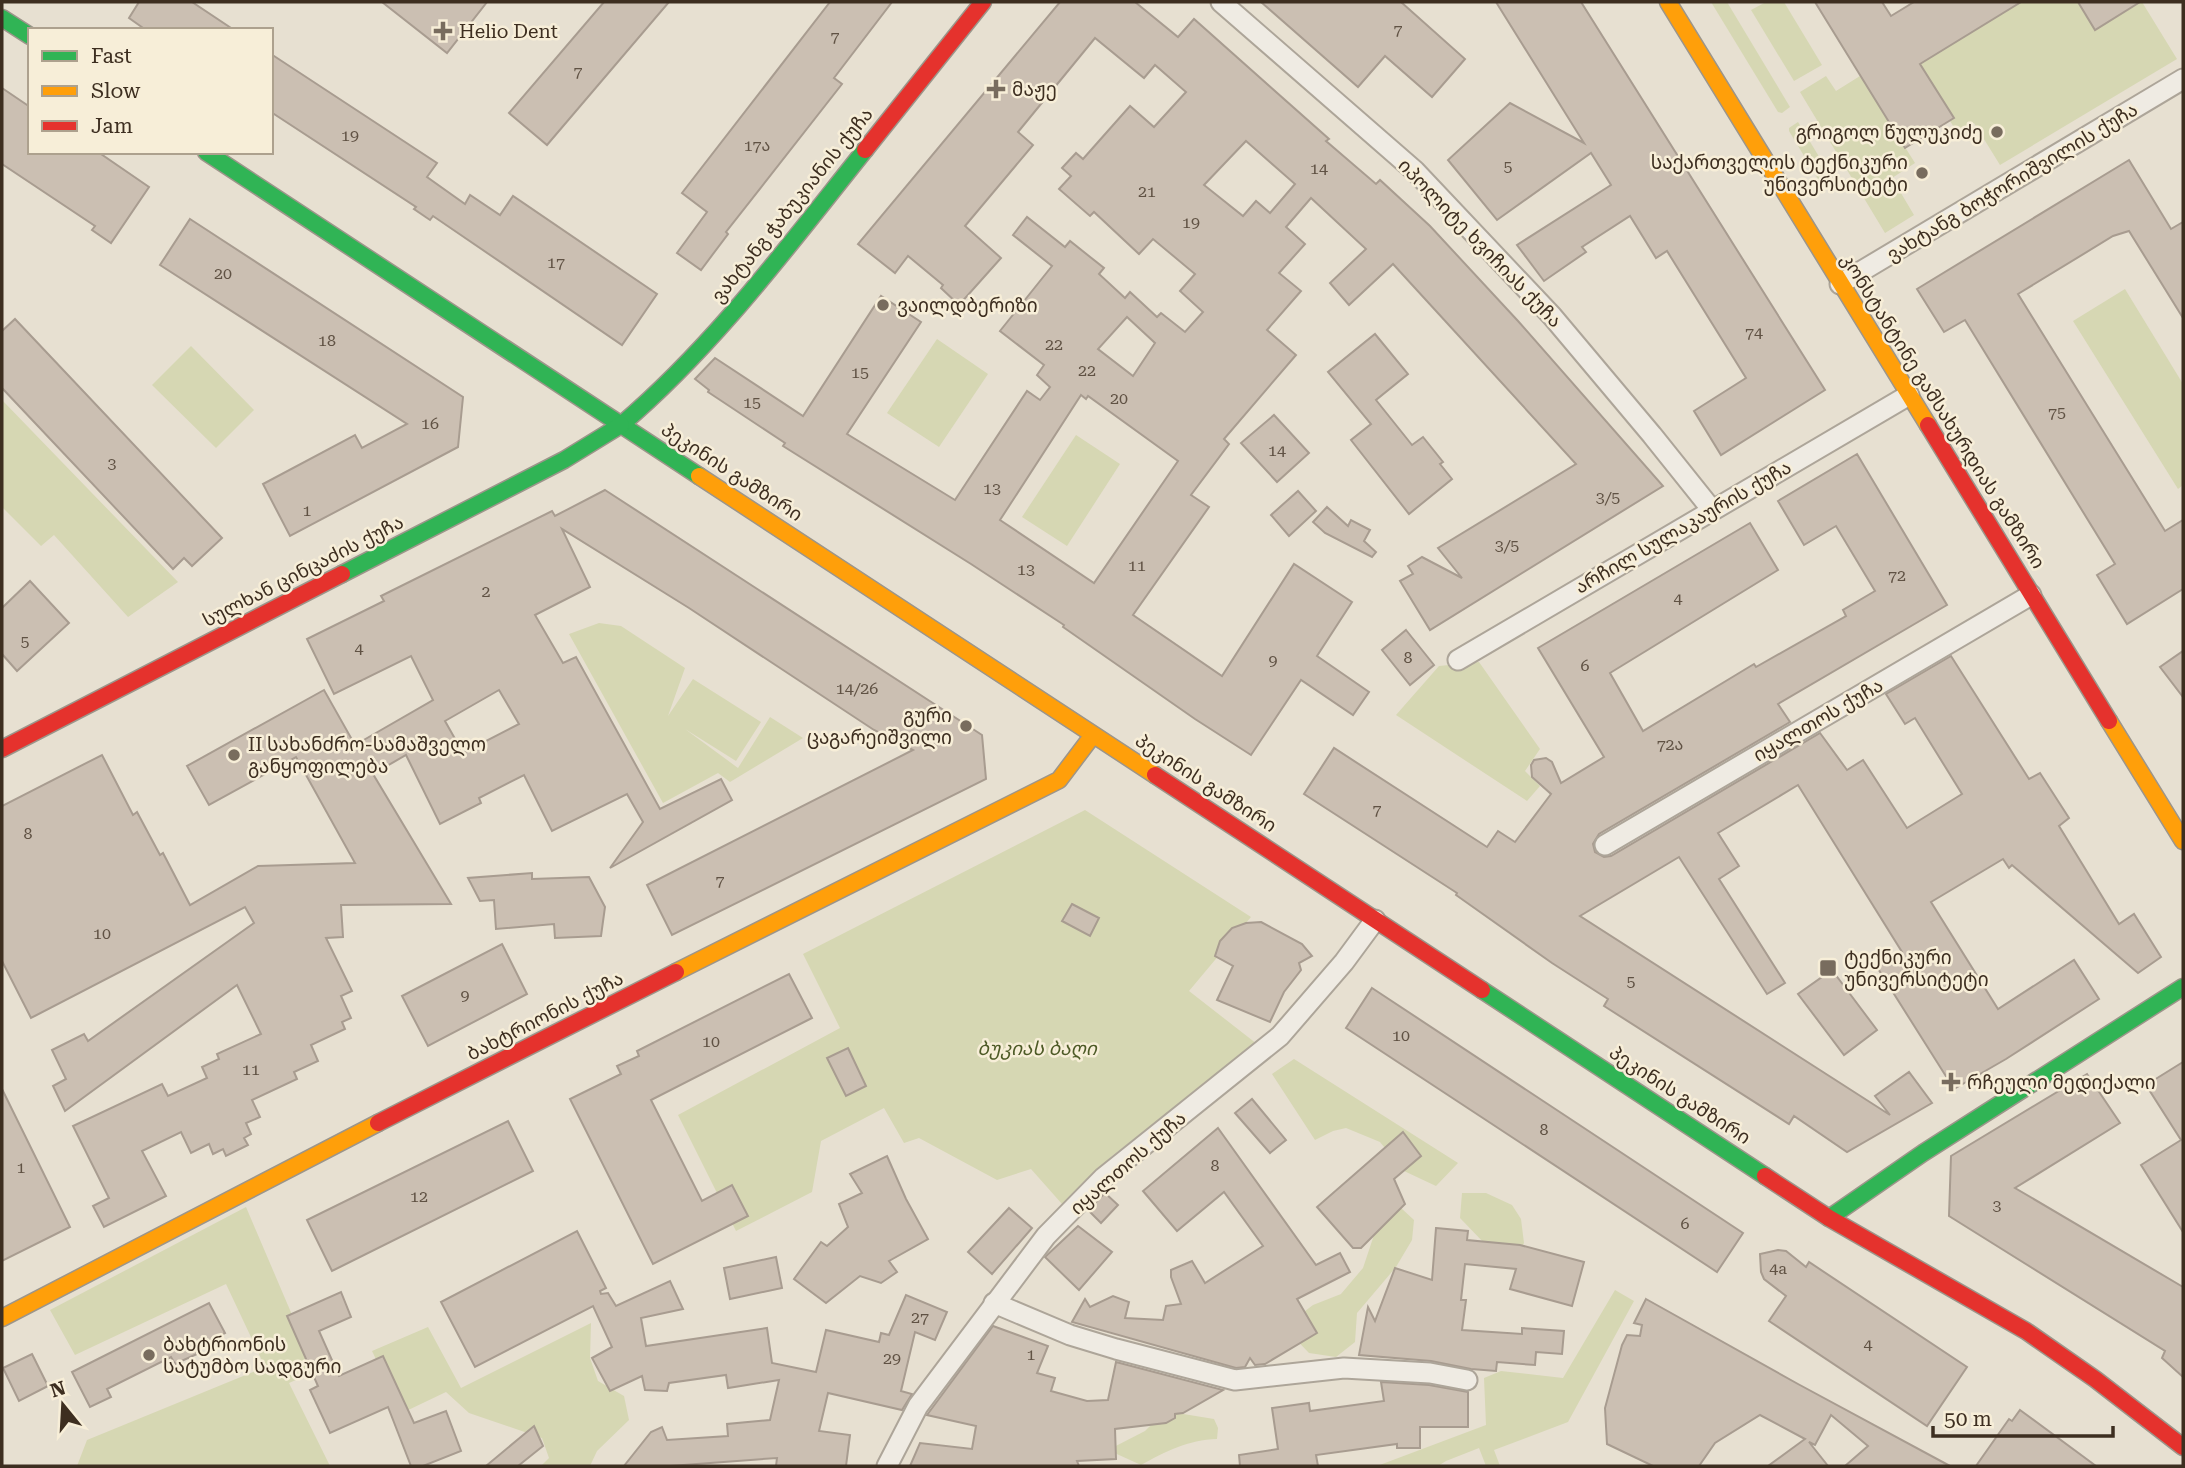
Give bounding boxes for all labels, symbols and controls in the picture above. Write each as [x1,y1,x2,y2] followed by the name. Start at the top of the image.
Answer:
[459,20,558,43] place label: Helio Dent
[1394,20,1403,39] house number: 7
[433,21,453,41] marker: Helio Dent
[831,27,840,46] house number: 7
[28,28,273,154] legend
[91,44,132,68] text: Fast
[574,62,583,81] house number: 7
[1012,78,1057,101] place label: მაჟე
[91,79,141,103] text: Slow
[986,79,1006,99] marker: მაჟე
[1882,98,2142,267] street label: ვახტანგ ბოჭორიშვილის ქუჩა
[706,103,878,307] street label: ვახტანგ ჭაბუკიანის ქუჩა
[91,114,133,138] text: Jam
[1796,121,1983,145] place label: გრიგოლ წულუკიძე
[1989,124,2005,140] marker: გრიგოლ წულუკიძე
[341,126,359,145] house number: 19
[744,136,770,155] house number: 17ა
[1651,151,1908,196] place label: საქართველოს ტექნიკური უნივერსიტეტი
[1393,154,1567,333] street label: იპოლიტე ხვიჩიას ქუჩა
[1504,157,1513,176] house number: 5
[1310,159,1328,178] house number: 14
[1914,165,1930,181] marker: საქართველოს ტექნიკური უნივერსიტეტი
[1138,182,1156,201] house number: 21
[1182,213,1200,232] house number: 19
[1835,249,2050,573] street label: კონსტანტინე გამსახურდიას გამზირი
[547,253,565,272] house number: 17
[214,264,232,283] house number: 20
[897,294,1038,318] place label: ვაილდბერიზი
[875,297,891,313] marker: ვაილდბერიზი
[1745,323,1763,342] house number: 74
[318,331,336,350] house number: 18
[1045,335,1063,354] house number: 22
[1078,361,1096,380] house number: 22
[851,363,869,382] house number: 15
[1110,389,1128,408] house number: 20
[743,393,761,412] house number: 15
[2048,403,2066,422] house number: 75
[421,414,439,433] house number: 16
[657,418,807,526] street label: პეკინის გამზირი
[1268,441,1286,460] house number: 14
[108,454,117,473] house number: 3
[1571,455,1796,599] street label: არჩილ სულაკაურის ქუჩა
[983,479,1001,498] house number: 13
[1596,488,1620,507] house number: 3/5
[303,501,312,520] house number: 1
[199,510,408,633] street label: სულხან ცინცაძის ქუჩა
[1495,536,1519,555] house number: 3/5
[1128,556,1146,575] house number: 11
[1017,560,1035,579] house number: 13
[1888,566,1906,585] house number: 72
[482,582,491,601] house number: 2
[1674,589,1683,608] house number: 4
[21,632,30,651] house number: 5
[355,639,364,658] house number: 4
[1404,648,1413,667] house number: 8
[1269,651,1278,670] house number: 9
[1581,656,1590,675] house number: 6
[1749,674,1887,767] street label: იყალთოს ქუჩა
[836,679,878,698] house number: 14/26
[807,704,952,750] place label: გური ცაგარეიშვილი
[958,718,974,734] marker: გური ცაგარეიშვილი
[1131,729,1281,837] street label: პეკინის გამზირი
[248,733,486,779] place label: II სახანძრო-სამაშველო განყოფილება
[1657,735,1683,754] house number: 72ა
[226,747,242,763] marker: II სახანძრო-სამაშველო განყოფილება
[1373,800,1382,819] house number: 7
[24,824,33,843] house number: 8
[716,871,725,890] house number: 7
[93,924,111,943] house number: 10
[1844,946,1989,991] place label: ტექნიკური უნივერსიტეტი
[1818,958,1838,978] marker: ტექნიკური უნივერსიტეტი
[463,967,627,1065] street label: ბახტრიონის ქუჩა
[1627,972,1636,991] house number: 5
[461,986,470,1005] house number: 9
[1392,1026,1410,1045] house number: 10
[702,1032,720,1051] house number: 10
[977,1037,1098,1060] park label: ბუკიას ბაღი
[1605,1041,1755,1149] street label: პეკინის გამზირი
[242,1060,260,1079] house number: 11
[1967,1071,2156,1095] place label: რჩეული მედიქალი
[1941,1072,1961,1092] marker: რჩეული მედიქალი
[1065,1106,1191,1220] street label: იყალთოს ქუჩა
[1540,1120,1549,1139] house number: 8
[1211,1156,1220,1175] house number: 8
[17,1158,26,1177] house number: 1
[410,1187,428,1206] house number: 12
[1993,1196,2002,1215] house number: 3
[1681,1214,1690,1233] house number: 6
[1769,1259,1787,1278] house number: 4a
[911,1308,929,1327] house number: 27
[163,1333,341,1379] place label: ბახტრიონის სატუმბო სადგური
[1864,1335,1873,1354] house number: 4
[1027,1345,1036,1364] house number: 1
[141,1347,157,1363] marker: ბახტრიონის სატუმბო სადგური
[883,1349,901,1368] house number: 29
[28,1370,98,1440] north arrow
[47,1376,69,1403] text: N
[1933,1394,2113,1438] scale bar
[1944,1407,1992,1431] text: 50 m

